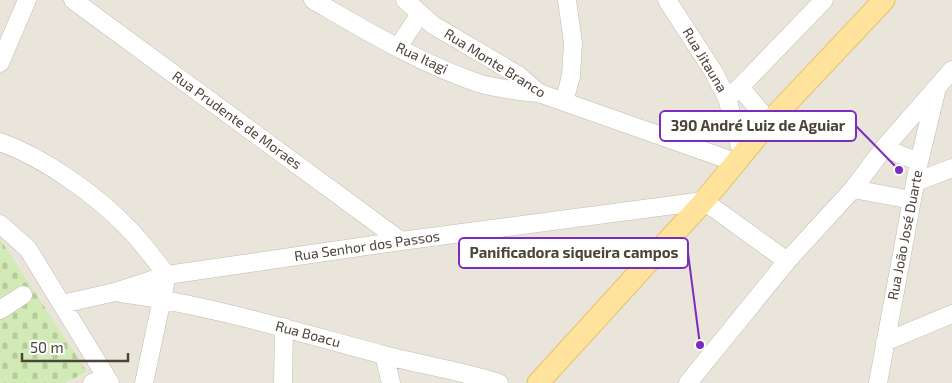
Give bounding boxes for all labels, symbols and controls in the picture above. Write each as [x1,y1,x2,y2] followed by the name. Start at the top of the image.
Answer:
[441,24,549,101] street label: Rua Monte Branco
[680,24,731,95] street label: Rua Jitauna
[394,38,451,77] street label: Rua Itagi
[169,67,305,172] street label: Rua Prudente de Moraes
[660,111,856,141] callout: 390 André Luiz de Aguiar
[671,116,846,134] text: 390 André Luiz de Aguiar
[884,168,925,301] street label: Rua João José Duarte
[293,227,441,264] street label: Rua Senhor dos Passos
[459,238,688,268] callout: Panificadora siqueira campos
[470,243,678,261] text: Panificadora siqueira campos
[274,317,342,350] street label: Rua Boacu
[22,330,129,362] scale bar
[30,338,64,356] text: 50 m

